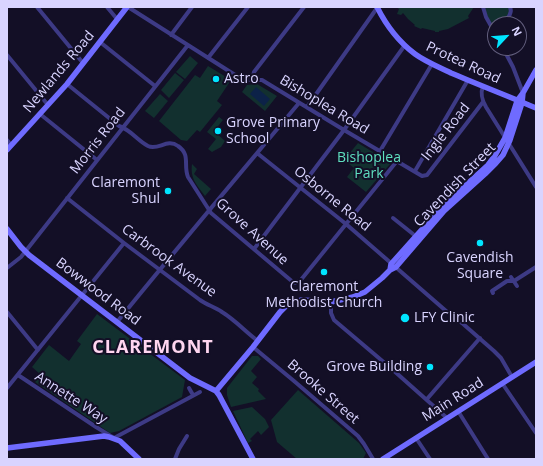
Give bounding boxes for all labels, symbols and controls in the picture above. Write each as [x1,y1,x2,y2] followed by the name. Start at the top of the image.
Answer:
[487,16,527,56] north arrow
[509,24,526,38] text: N
[20,28,98,116] street label: Newlands Road
[423,38,503,88] street label: Protea Road
[224,71,259,87] place label: Astro
[276,72,372,138] street label: Bishoplea Road
[211,74,221,84] marker: Astro
[418,100,474,164] street label: Ingle Road
[67,104,129,178] street label: Morris Road
[226,115,320,148] place label: Grove Primary School
[213,126,223,136] marker: Grove Primary School
[411,140,499,230] street label: Cavendish Street
[337,150,401,182] park label: Bishoplea Park
[290,163,374,235] street label: Osborne Road
[91,175,160,208] place label: Claremont Shul
[163,186,173,196] marker: Claremont Shul
[212,195,292,269] street label: Grove Avenue
[118,221,220,301] street label: Carbrook Avenue
[475,238,485,248] marker: Cavendish Square
[446,250,514,282] place label: Cavendish Square
[52,255,144,329] street label: Bowwood Road
[319,267,329,277] marker: Claremont Methodist Church
[266,279,382,312] place label: Claremont Methodist Church
[414,310,475,326] place label: LFY Clinic
[399,312,411,324] marker: LFY Clinic
[92,337,214,359] district label: CLAREMONT
[284,356,362,428] street label: Brooke Street
[326,359,422,375] place label: Grove Building
[425,362,435,372] marker: Grove Building
[32,368,110,428] street label: Annette Way
[419,374,487,426] street label: Main Road

